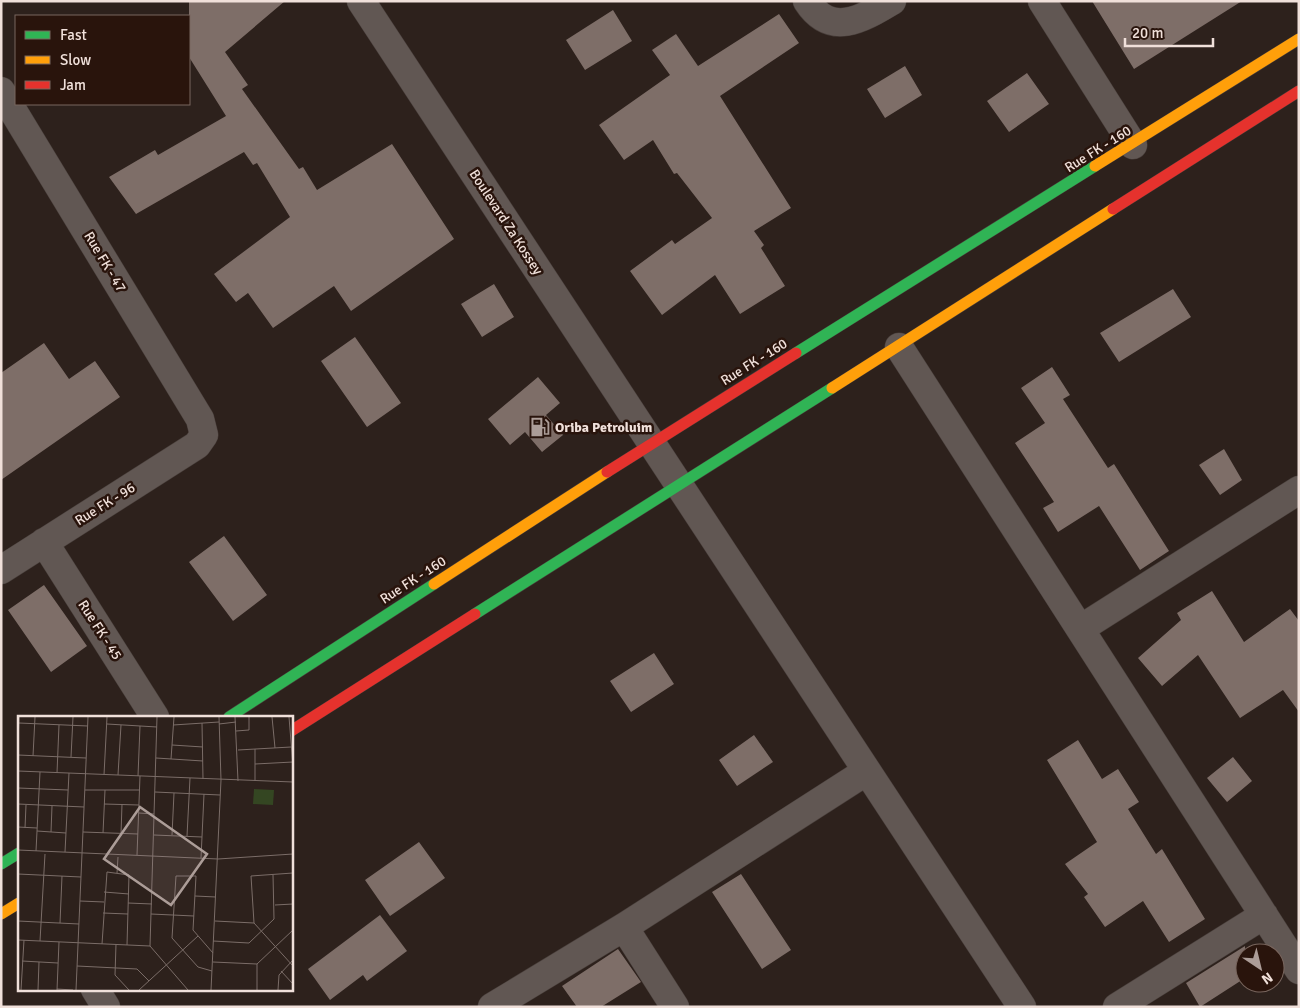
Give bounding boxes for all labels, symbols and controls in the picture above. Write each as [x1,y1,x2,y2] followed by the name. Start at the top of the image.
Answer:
[15,15,190,105] legend
[1125,15,1212,47] scale bar
[1132,24,1163,42] text: 20 m
[60,26,87,44] text: Fast
[60,51,91,69] text: Slow
[60,76,86,94] text: Jam
[1062,122,1134,176] street label: Rue FK - 160
[466,166,547,278] street label: Boulevard Za Kossey
[80,229,130,295] street label: Rue FK - 47
[718,335,790,389] street label: Rue FK - 160
[529,416,551,438] fuel station icon: Oriba Petroluim
[555,419,652,436] place label: Oriba Petroluim
[72,479,138,529] street label: Rue FK - 96
[377,552,449,608] street label: Rue FK - 160
[74,597,126,663] street label: Rue FK - 45
[18,716,292,990] inset map
[1235,943,1285,993] north arrow
[1258,968,1276,988] text: N

